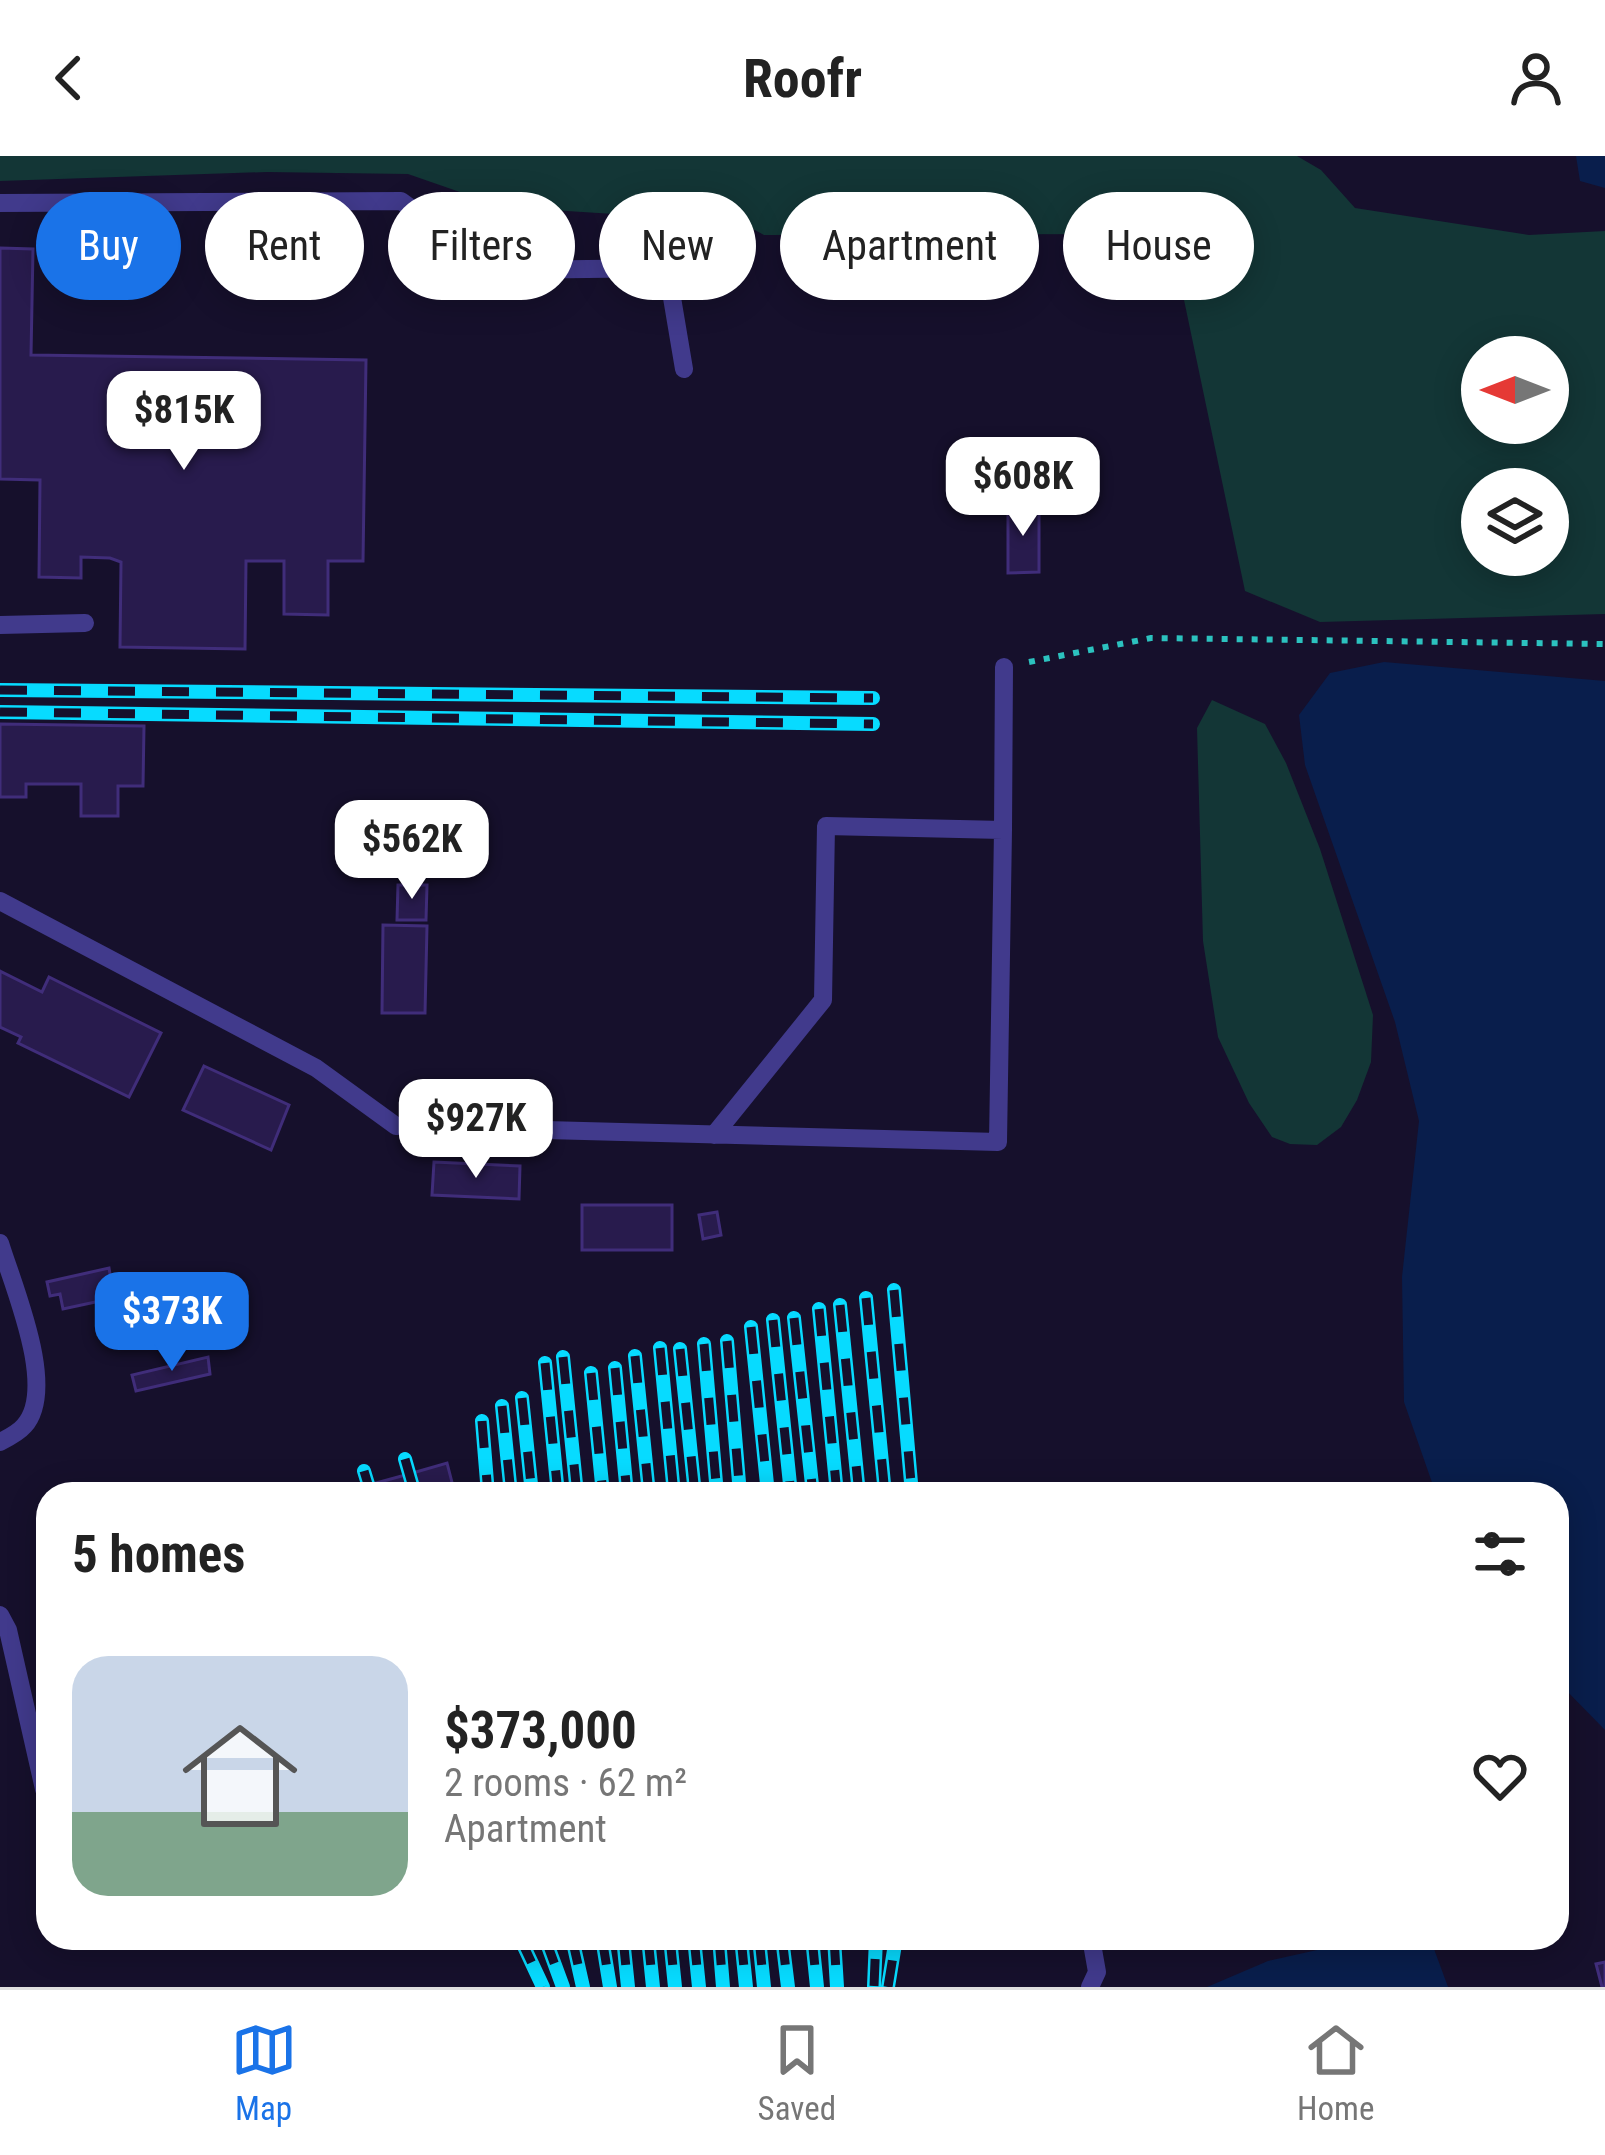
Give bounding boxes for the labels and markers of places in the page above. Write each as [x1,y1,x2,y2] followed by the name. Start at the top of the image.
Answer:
[100,371,268,473] pin: $815K
[939,437,1107,539] pin: $608K
[328,800,496,902] pin: $562K
[392,1079,560,1181] pin: $927K
[88,1272,256,1374] pin: $373K

